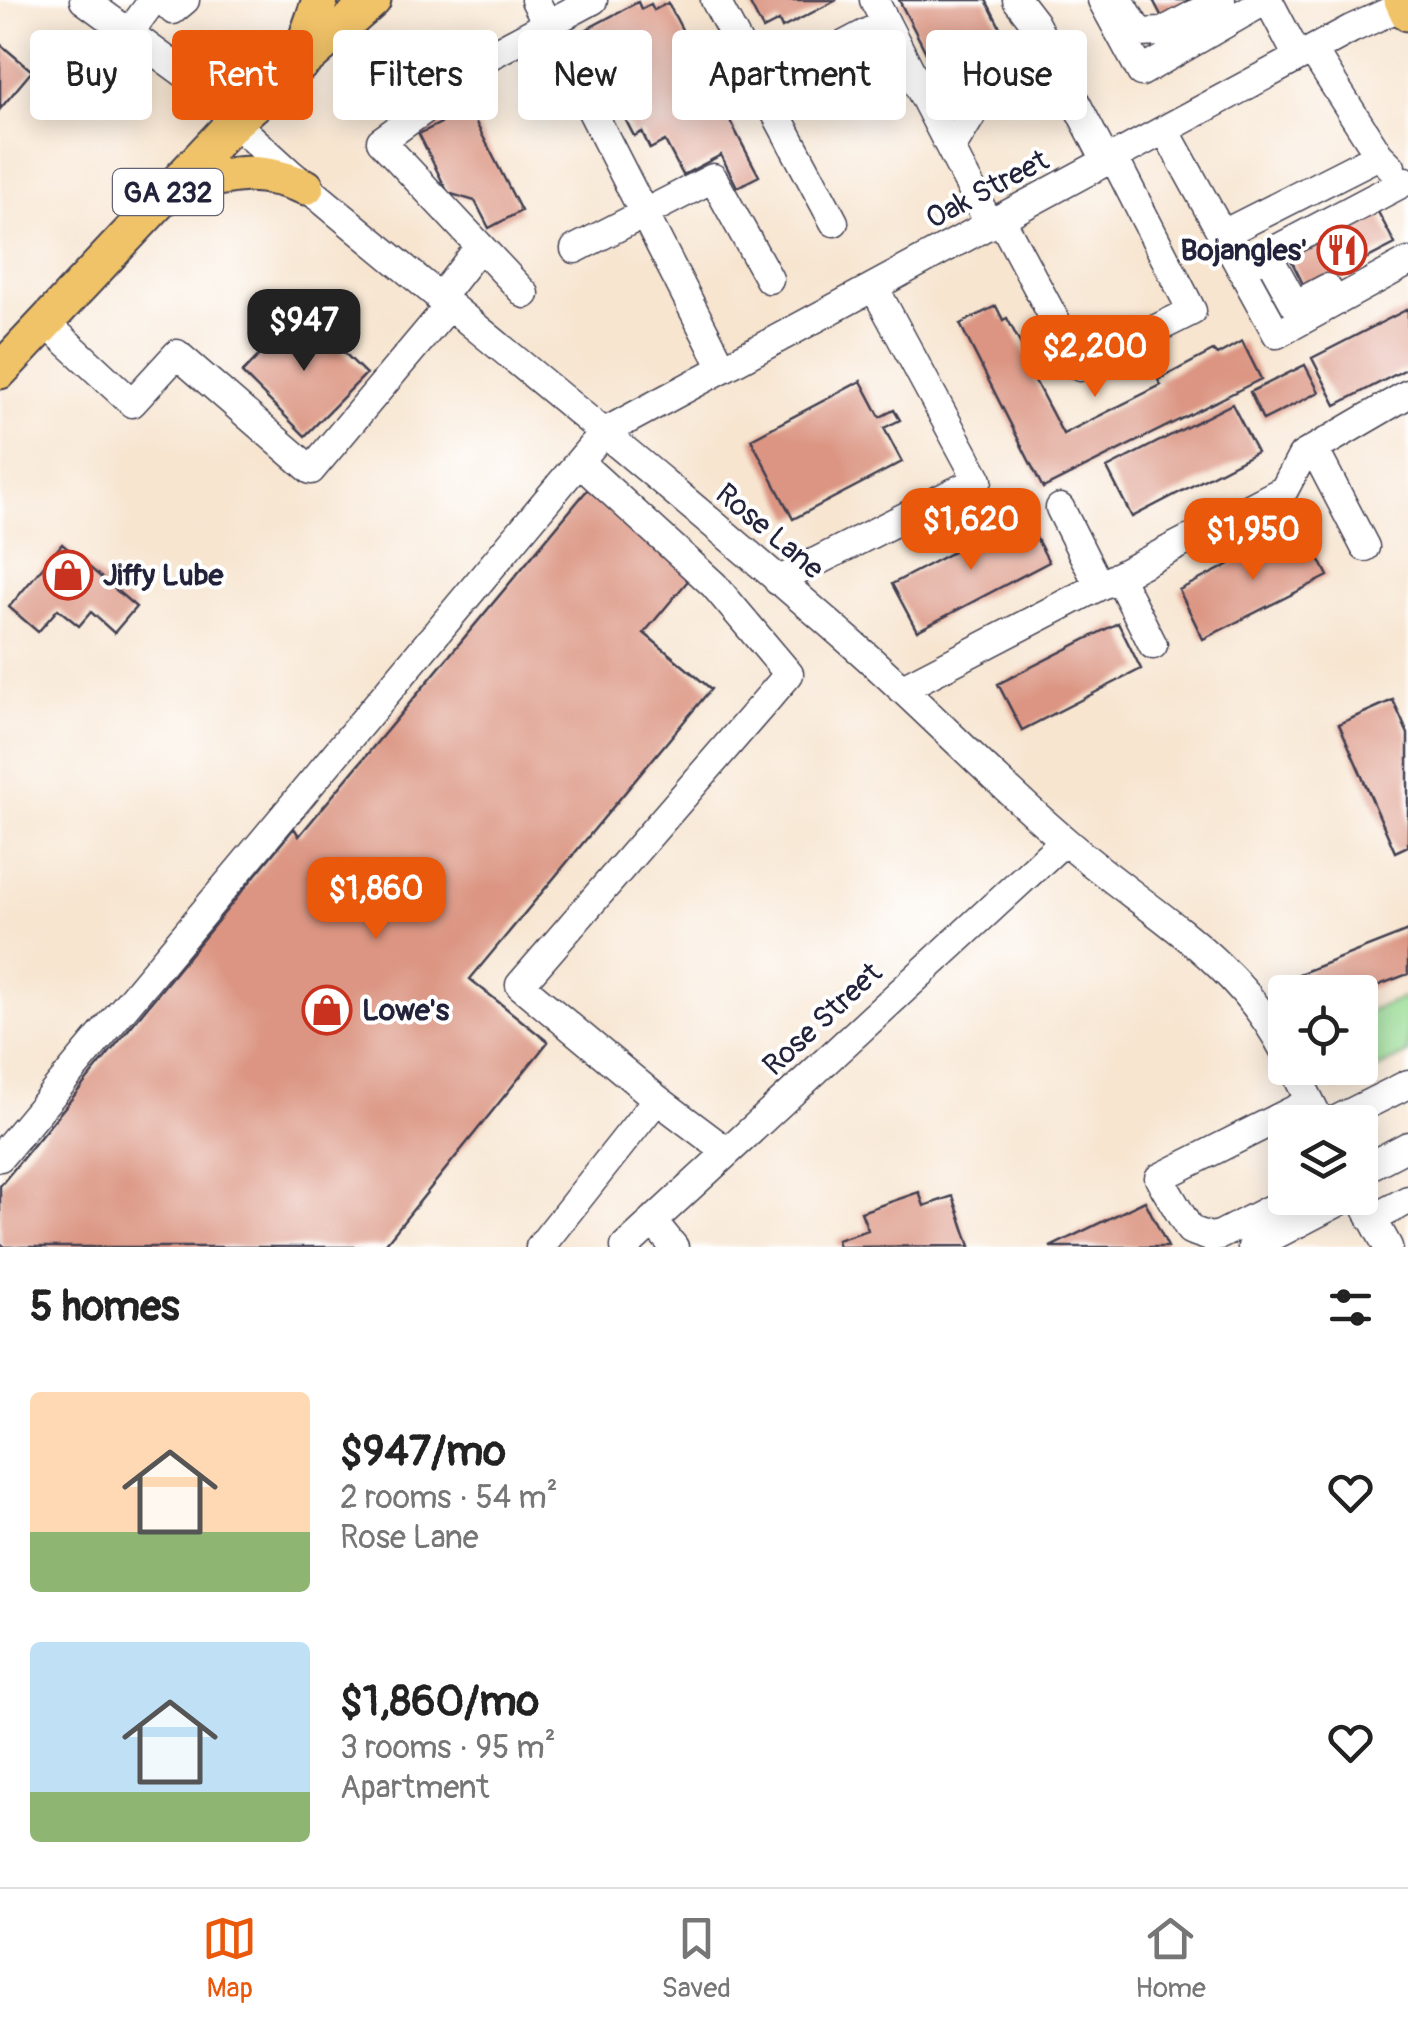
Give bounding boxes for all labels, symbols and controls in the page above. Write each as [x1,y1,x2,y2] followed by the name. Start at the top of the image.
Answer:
[30,30,152,120] chip: Buy
[172,30,313,120] chip: Rent
[333,30,498,120] chip: Filters
[518,30,652,120] chip: New
[672,30,906,120] chip: Apartment
[926,30,1087,120] chip: House
[920,141,1056,237] street label: Oak Street
[113,169,223,215] road number: GA 232
[1316,224,1368,276] restaurant icon: Bojangles'
[1181,232,1307,269] place label: Bojangles'
[245,289,363,374] pin: $947
[269,301,339,341] text: $947
[1014,315,1176,400] pin: $2,200
[1043,327,1147,367] text: $2,200
[708,475,831,587] street label: Rose Lane
[890,488,1052,573] pin: $1,620
[1172,498,1334,583] pin: $1,950
[923,500,1019,540] text: $1,620
[1206,510,1300,550] text: $1,950
[42,549,94,601] shop icon: Jiffy Lube
[103,557,224,594] place label: Jiffy Lube
[295,857,457,942] pin: $1,860
[329,869,423,909] text: $1,860
[755,954,890,1084] street label: Rose Street
[1268,975,1378,1215] map controls
[1268,975,1378,1085] button: locate
[301,984,353,1036] shop icon: Lowe's
[362,992,450,1029] place label: Lowe's
[1268,1105,1378,1215] button: layers
[1323,1280,1378,1335] icon: filters
[30,1281,180,1333] text: 5 homes
[340,1426,506,1478] text: $947/mo
[110,1432,230,1552] icon: home
[1323,1465,1378,1520] icon: heart
[340,1478,558,1518] text: 2 rooms · 54 m²
[340,1518,479,1558] text: Rose Lane
[340,1676,539,1728] text: $1,860/mo
[110,1682,230,1802] icon: home
[1323,1715,1378,1770] icon: heart
[340,1728,556,1768] text: 3 rooms · 95 m²
[340,1768,489,1808] text: Apartment
[202,1911,257,2006] tab: Map
[661,1911,731,2006] tab: Saved
[1135,1911,1206,2006] tab: Home

